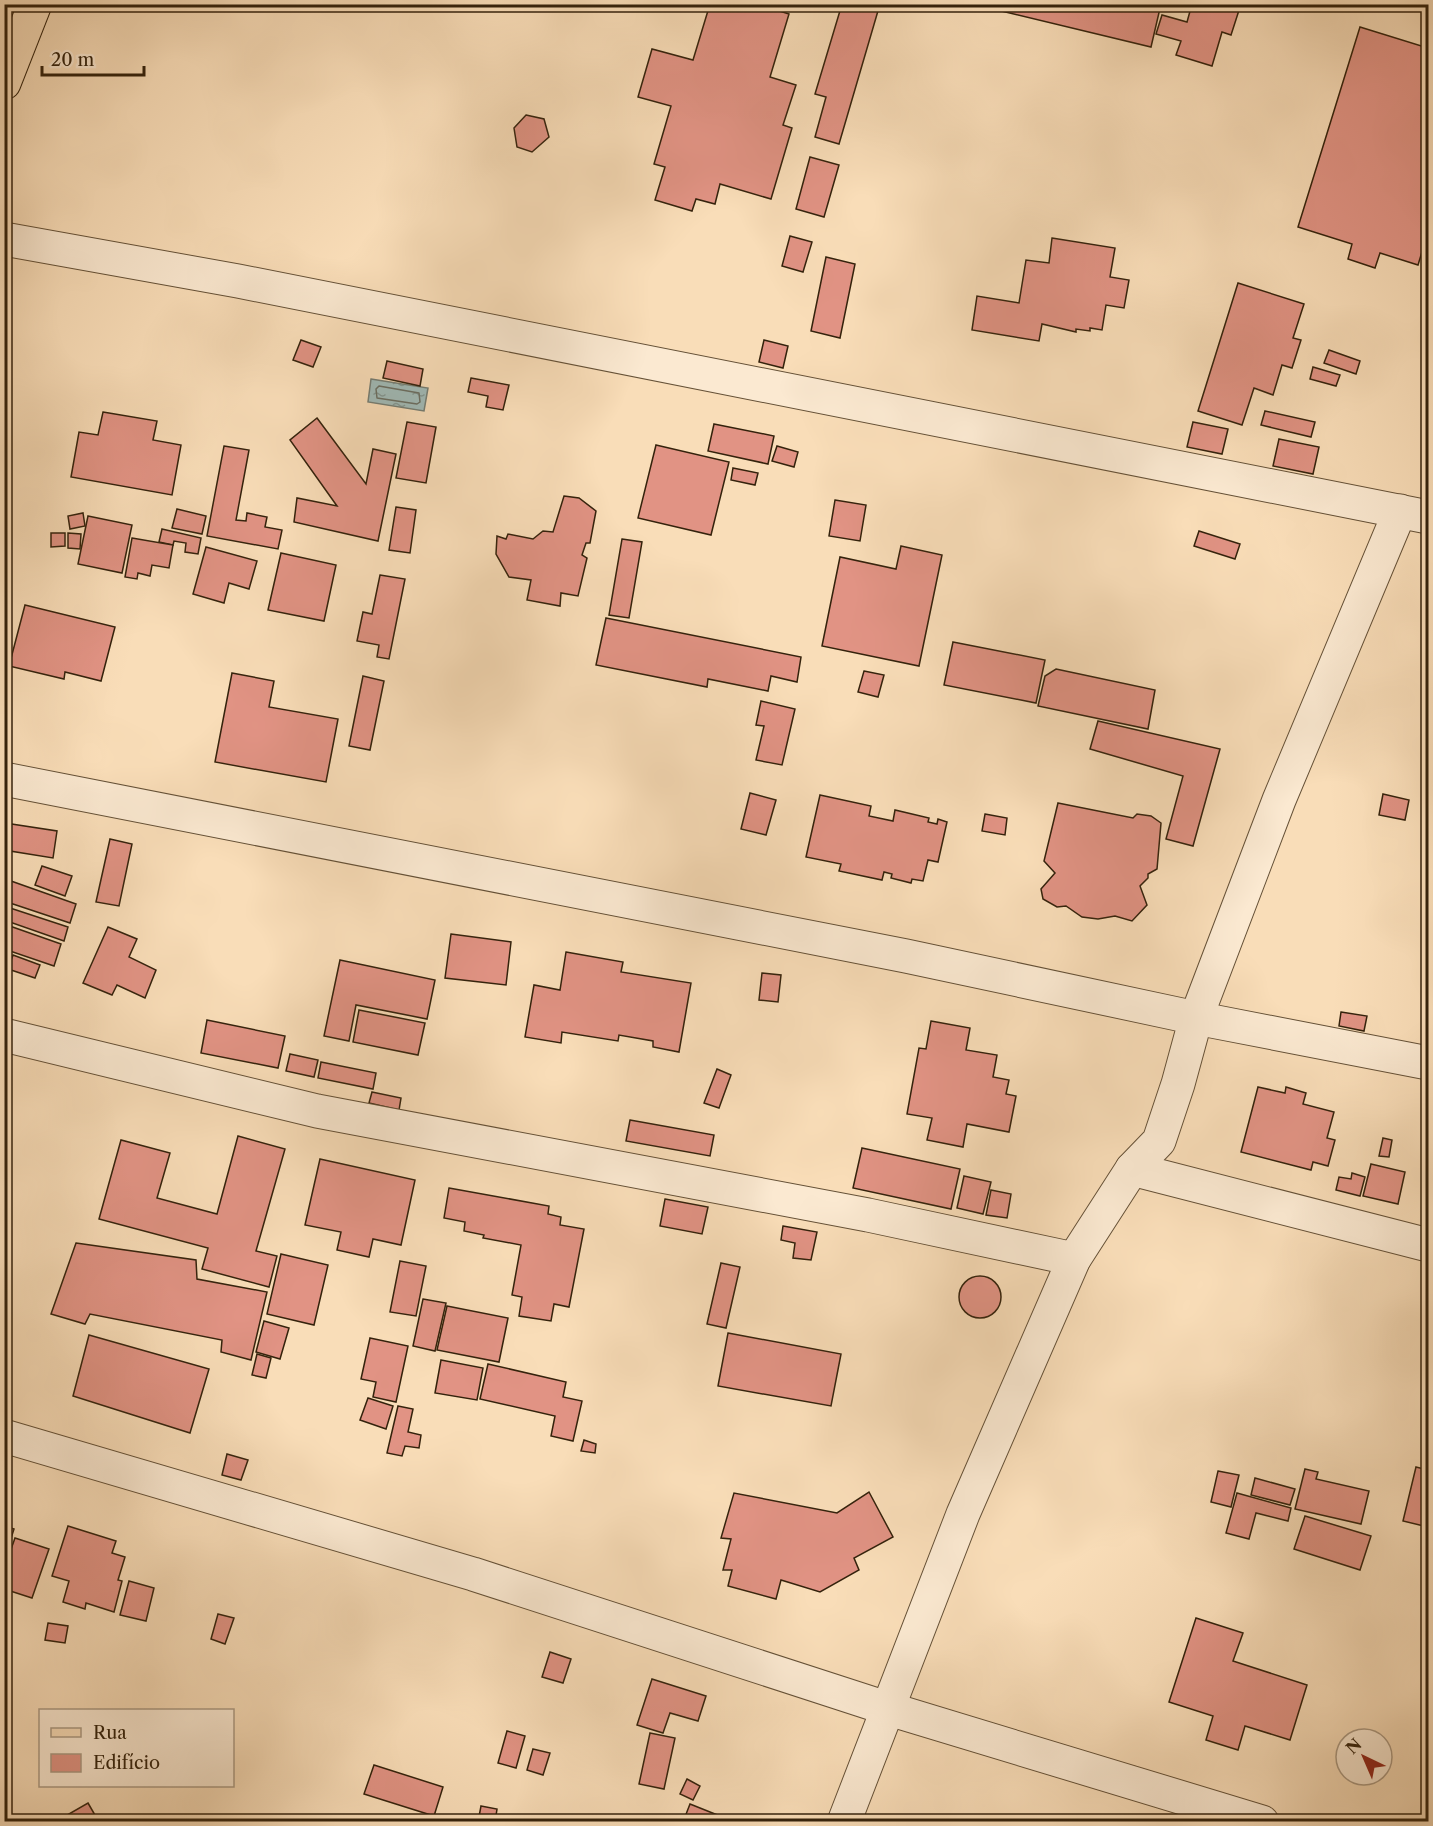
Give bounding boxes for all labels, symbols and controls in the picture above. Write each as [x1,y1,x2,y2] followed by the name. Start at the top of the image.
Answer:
[42,39,144,77] scale bar
[51,49,95,71] text: 20 m
[39,1709,234,1787] legend
[93,1722,127,1744] text: Rua
[1334,1727,1394,1787] north arrow
[1342,1734,1366,1758] text: N
[93,1752,160,1774] text: Edifício

